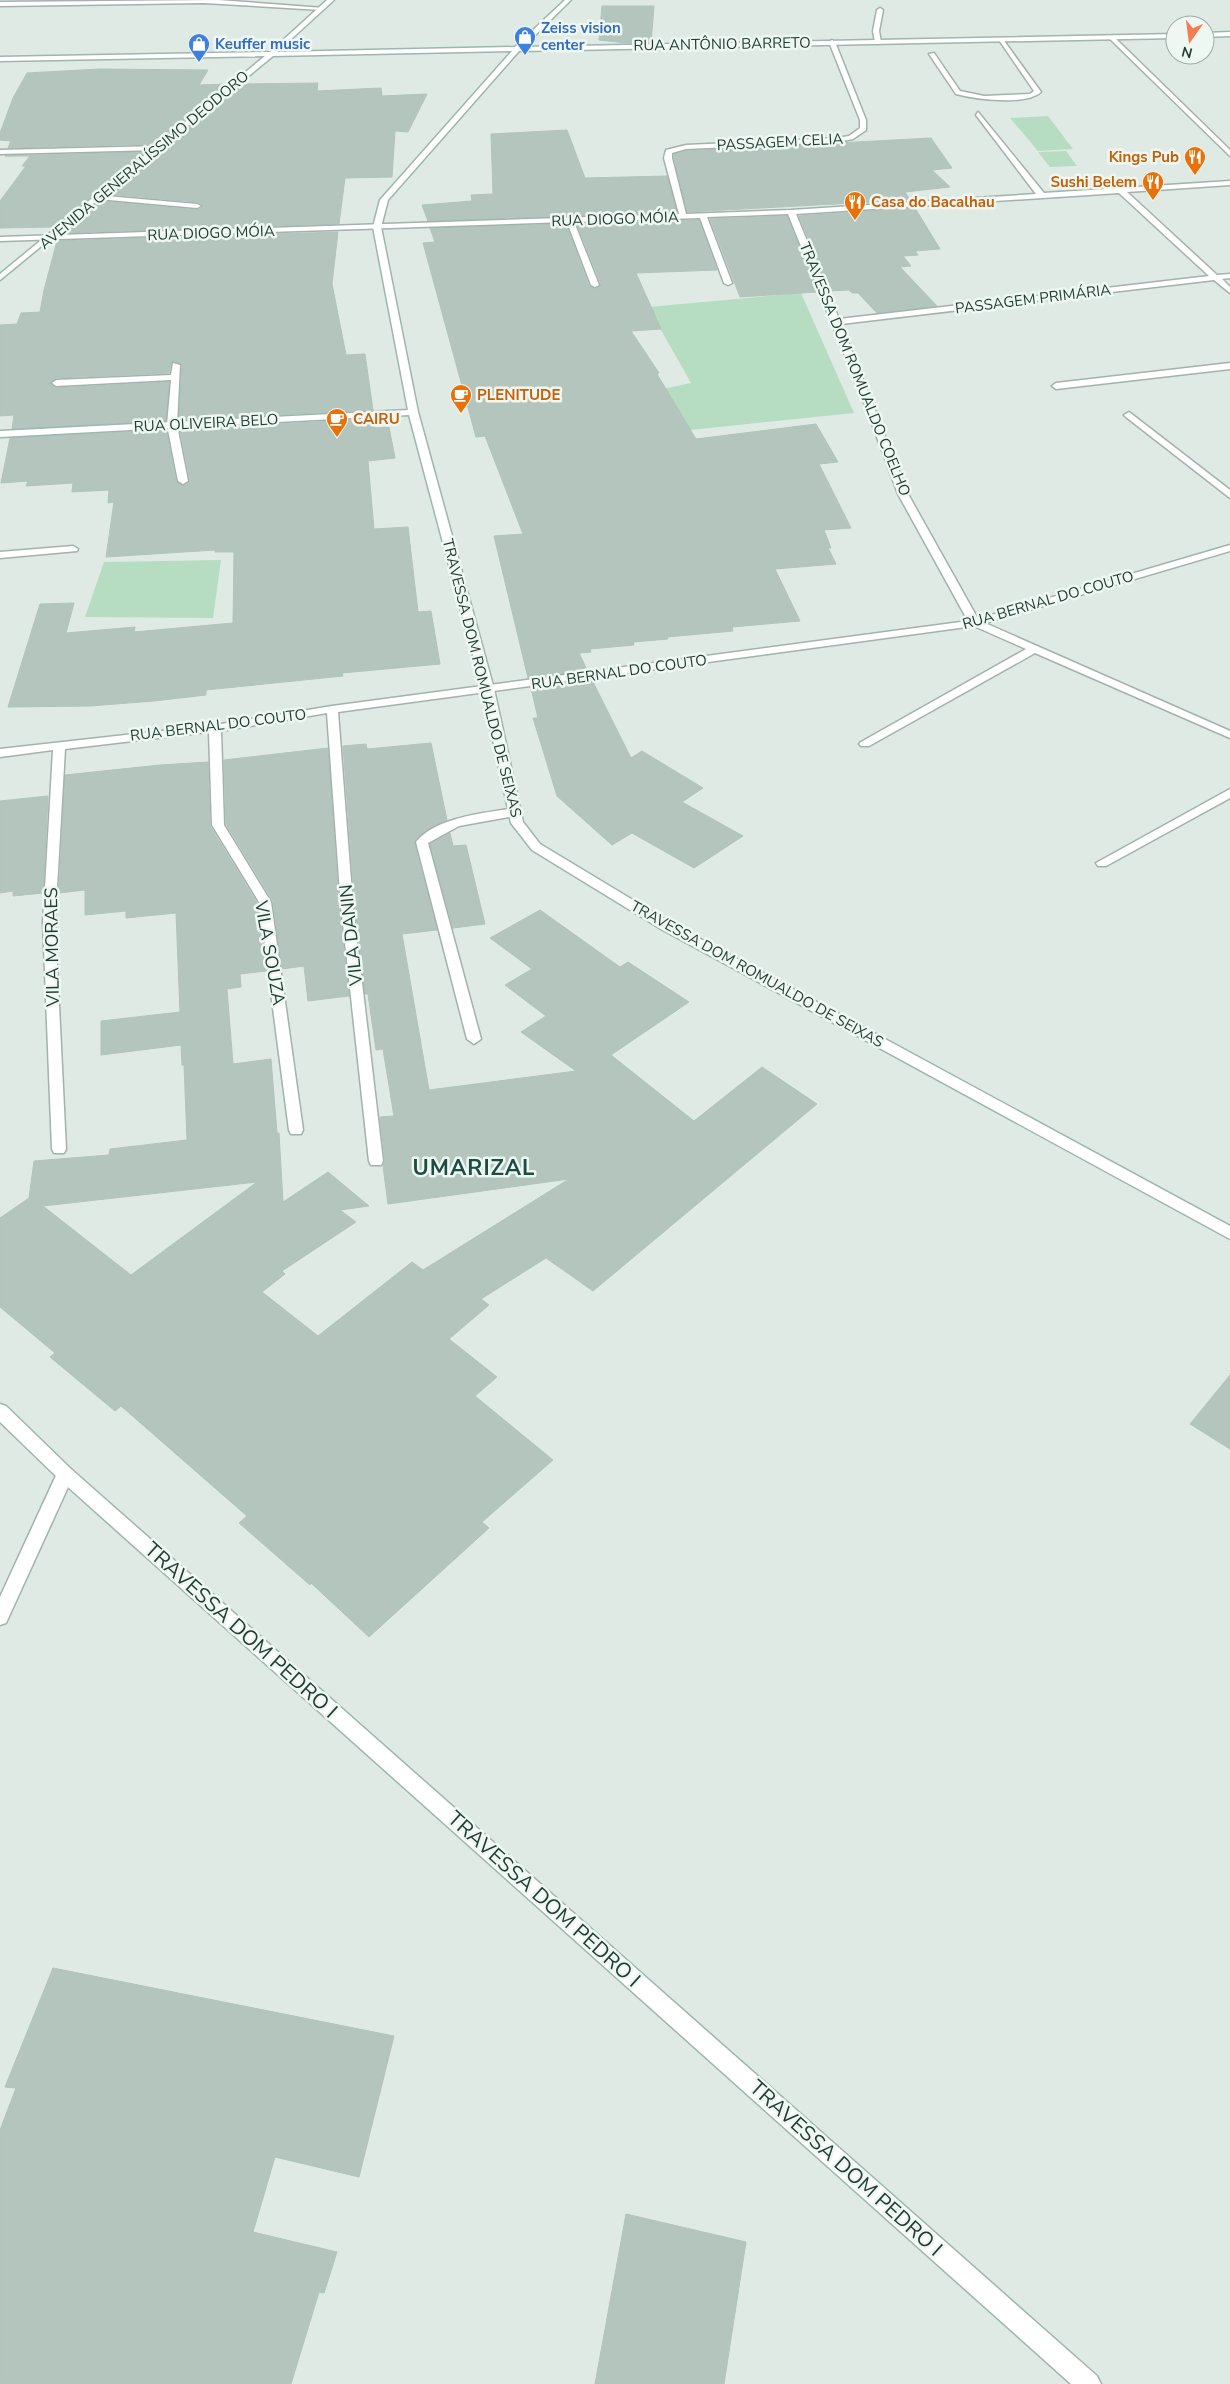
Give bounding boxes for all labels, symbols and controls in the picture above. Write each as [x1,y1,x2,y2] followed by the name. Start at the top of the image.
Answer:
[1165,15,1215,65] north arrow
[541,18,621,55] place label: Zeiss vision center
[513,25,537,56] shop icon: Zeiss vision center
[633,31,811,56] street label: RUA ANTÔNIO BARRETO
[187,32,211,63] shop icon: Keuffer music
[215,34,310,54] place label: Keuffer music
[1180,42,1194,63] text: N
[35,66,253,254] street label: AVENIDA GENERALÍSSIMO DEODORO
[716,129,844,155] street label: PASSAGEM CELIA
[1183,145,1207,176] restaurant icon: Kings Pub
[1109,147,1179,167] place label: Kings Pub
[1141,170,1165,201] restaurant icon: Sushi Belem
[1050,172,1137,192] place label: Sushi Belem
[843,190,867,221] restaurant icon: Casa do Bacalhau
[871,192,995,212] place label: Casa do Bacalhau
[551,206,679,231] street label: RUA DIOGO MÓIA
[147,220,275,245] street label: RUA DIOGO MÓIA
[795,239,915,499] street label: TRAVESSA DOM ROMUALDO COELHO
[954,280,1112,318] street label: PASSAGEM PRIMÁRIA
[449,383,473,414] cafe icon: PLENITUDE
[477,385,560,405] place label: PLENITUDE
[325,407,349,438] cafe icon: CAIRU
[133,409,279,437] street label: RUA OLIVEIRA BELO
[353,409,400,429] place label: CAIRU
[438,537,526,819] street label: TRAVESSA DOM ROMUALDO DE SEIXAS
[960,566,1136,634] street label: RUA BERNAL DO COUTO
[530,650,708,694] street label: RUA BERNAL DO COUTO
[129,704,307,746] street label: RUA BERNAL DO COUTO
[334,883,368,988] street label: VILA DANIN
[39,887,65,1008] street label: VILA MORAES
[627,896,887,1052] street label: TRAVESSA DOM ROMUALDO DE SEIXAS
[249,898,291,1007] street label: VILA SOUZA
[413,1153,535,1183] district label: UMARIZAL
[139,1536,343,1724] street label: TRAVESSA DOM PEDRO I
[442,1805,646,1993] street label: TRAVESSA DOM PEDRO I
[744,2074,948,2262] street label: TRAVESSA DOM PEDRO I

